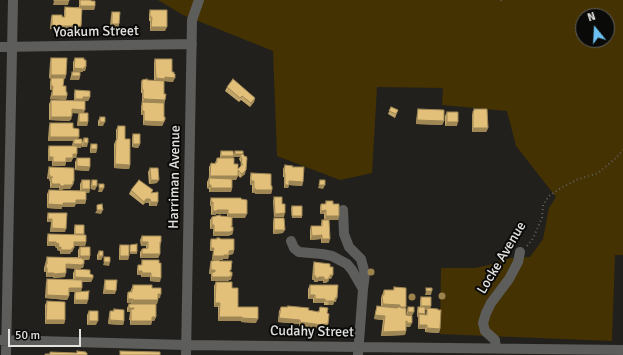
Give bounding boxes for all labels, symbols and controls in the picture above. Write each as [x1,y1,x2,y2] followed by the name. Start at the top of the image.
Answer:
[575,8,615,48] north arrow
[586,10,597,24] text: N
[53,23,139,41] street label: Yoakum Street
[166,125,184,229] street label: Harriman Avenue
[474,219,530,297] street label: Locke Avenue
[10,321,83,347] scale bar
[270,323,354,341] street label: Cudahy Street
[15,328,40,343] text: 50 m

